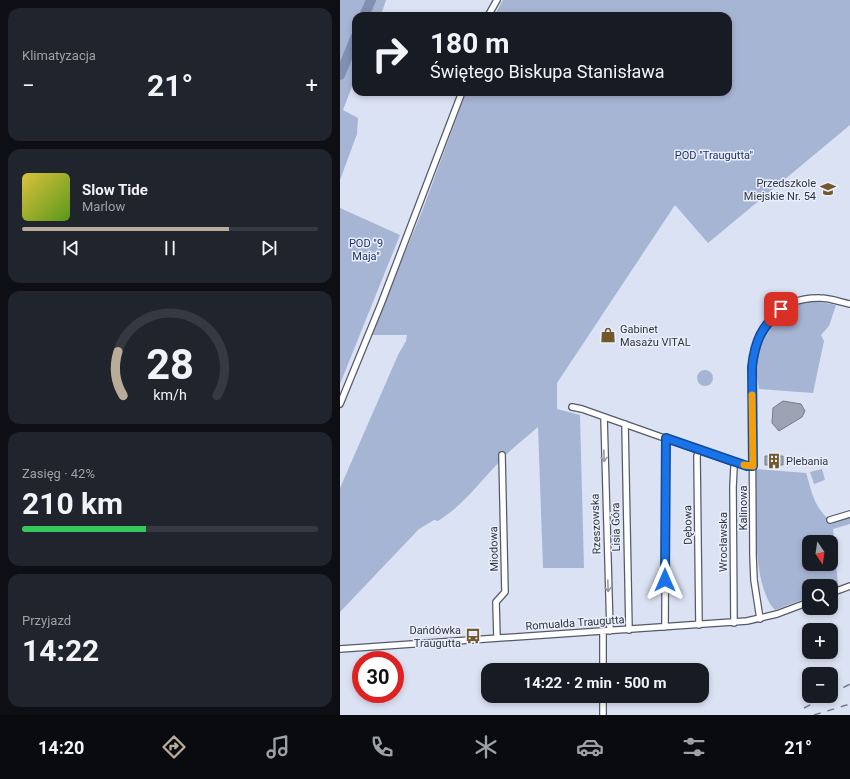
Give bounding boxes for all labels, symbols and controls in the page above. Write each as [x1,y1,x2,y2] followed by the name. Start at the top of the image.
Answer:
[430,27,509,60] text: 180 m
[364,28,416,80] icon: right
[22,48,96,63] text: Klimatyzacja
[430,61,665,82] text: Świętego Biskupa Stanisława
[147,68,193,103] text: 21°
[22,73,35,98] text: −
[306,73,318,98] text: +
[675,149,753,162] park label: POD "Traugutta"
[744,177,816,203] place label: Przedszkole Miejskie Nr. 54
[819,180,837,198] school or university icon: Przedszkole Miejskie Nr. 54
[82,181,148,199] text: Slow Tide
[82,199,125,214] text: Marlow
[60,237,82,259] icon: previous
[159,237,181,259] icon: pause
[258,237,280,259] icon: next
[349,237,383,263] park label: POD "9 Maja"
[764,292,798,326] pin
[770,298,792,320] icon: arrive
[620,323,691,349] place label: Gabinet Masażu VITAL
[599,326,617,344] shop icon: Gabinet Masażu VITAL
[146,339,194,388] text: 28
[153,386,187,402] text: km/h
[600,449,608,462] one-way arrow
[765,452,783,470] building icon: Plebania
[786,455,828,468] place label: Plebania
[22,466,95,481] text: Zasięg · 42%
[22,486,123,521] text: 210 km
[737,486,750,530] street label: Kalinowa
[588,493,604,555] street label: Rzeszowska
[609,502,623,552] street label: Lisia Góra
[681,505,695,545] street label: Dębowa
[717,512,730,572] street label: Wrocławska
[487,526,501,572] street label: Miodowa
[802,535,838,571] north arrow
[802,535,838,703] map controls
[644,559,686,601] position arrow
[604,579,612,592] one-way arrow
[802,579,838,615] button: search
[22,613,71,628] text: Przyjazd
[525,613,625,633] street label: Romualda Traugutta
[802,623,838,659] button: +
[409,624,461,650] place label: Dańdówka Traugutta
[464,627,482,645] bus stop icon: Dańdówka Traugutta
[22,633,99,668] text: 14:22
[352,651,404,703] speed limit sign: 30
[802,667,838,703] button: −
[524,674,666,692] text: 14:22 · 2 min · 500 m
[160,733,188,761] icon: directions
[264,733,292,761] icon: music
[368,733,396,761] icon: phone
[472,733,500,761] icon: climate
[576,733,604,761] icon: car
[680,733,708,761] icon: filters
[38,737,84,758] text: 14:20
[784,737,812,758] text: 21°

